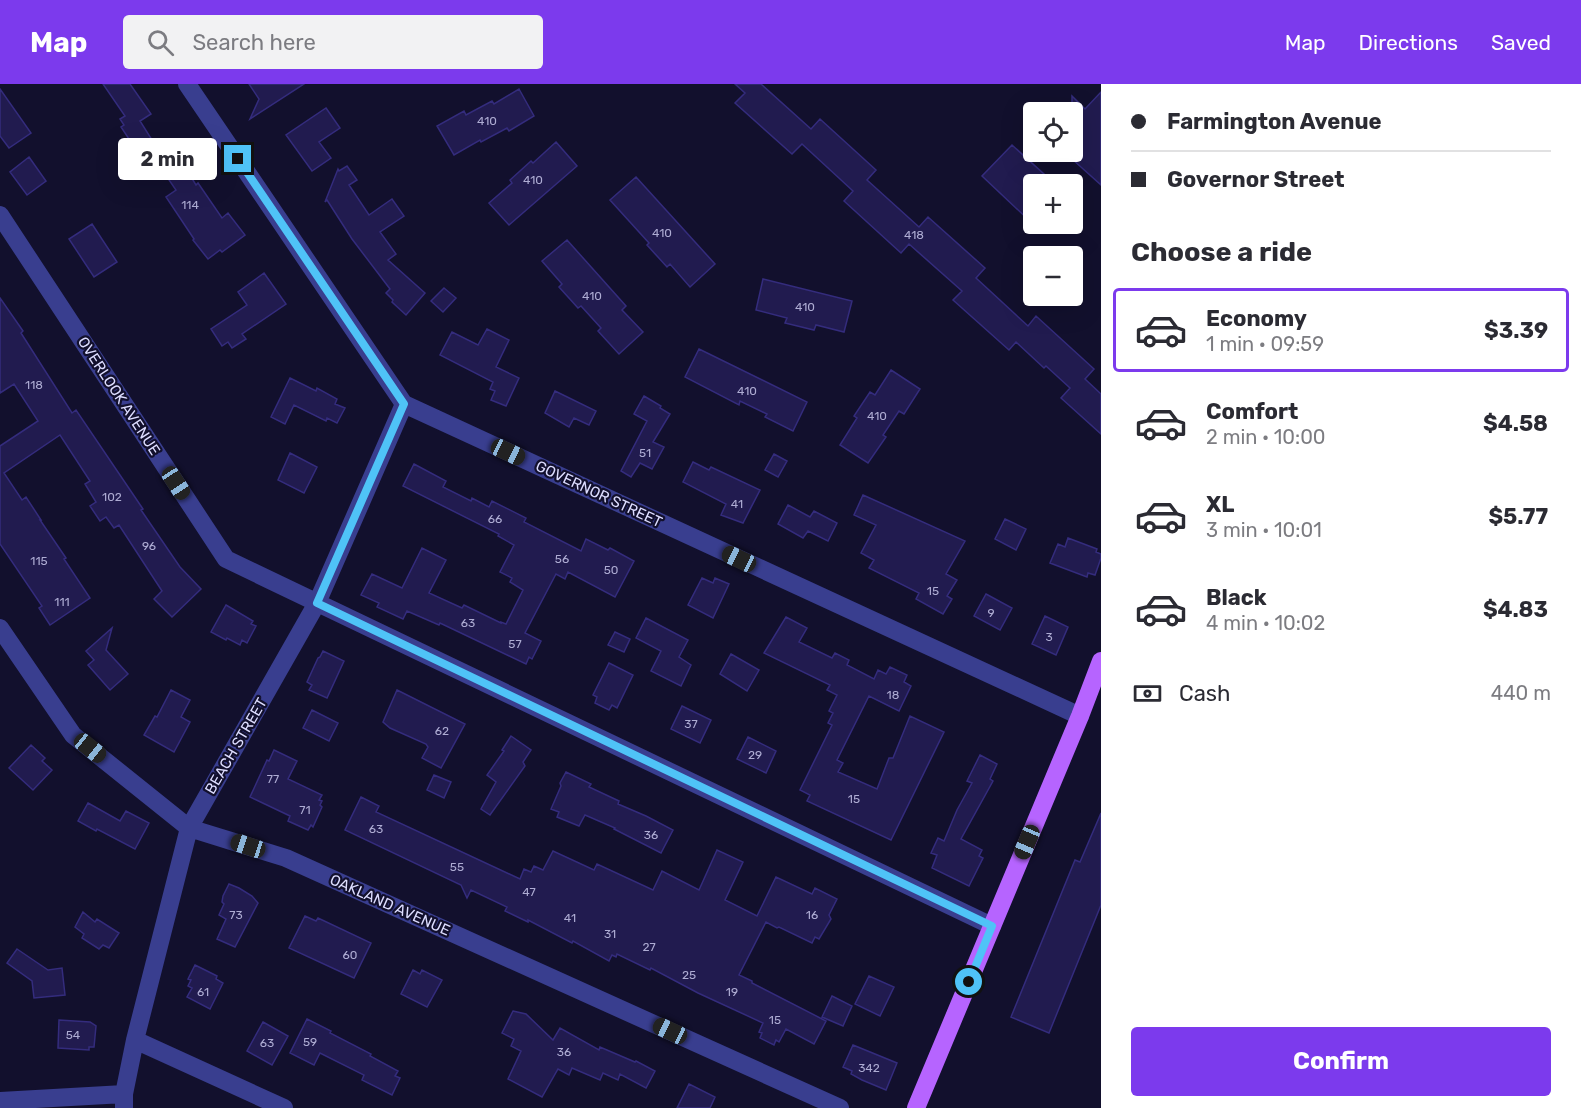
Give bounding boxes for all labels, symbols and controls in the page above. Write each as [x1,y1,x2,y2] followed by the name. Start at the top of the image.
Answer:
[123,15,543,69] search box
[30,26,87,59] text: Map
[144,26,177,59] icon: search
[192,29,316,56] text: Search here
[1285,30,1326,55] text: Map
[1359,30,1458,55] text: Directions
[1491,30,1551,55] text: Saved
[1023,102,1083,306] map controls
[1023,102,1083,162] button: locate
[1167,108,1382,135] text: Farmington Avenue
[477,114,497,128] house number: 410
[118,138,217,180] callout: 2 min
[224,145,251,172] route end
[140,147,195,171] text: 2 min
[1167,166,1345,193] text: Governor Street
[523,173,543,187] house number: 410
[1023,174,1083,234] button: +
[181,198,199,212] house number: 114
[652,226,672,240] house number: 410
[904,228,924,242] house number: 418
[1131,236,1312,268] text: Choose a ride
[1023,246,1083,306] button: −
[582,289,602,303] house number: 410
[795,300,815,314] house number: 410
[1134,303,1188,357] icon: car
[1206,305,1307,332] text: Economy
[1484,317,1548,344] text: $3.39
[1206,332,1324,356] text: 1 min · 09:59
[74,333,164,459] street label: OVERLOOK AVENUE
[25,378,43,392] house number: 118
[737,384,757,398] house number: 410
[1134,396,1188,450] icon: car
[1206,398,1298,425] text: Comfort
[867,409,887,423] house number: 410
[1483,410,1548,437] text: $4.58
[1206,425,1326,449] text: 2 min · 10:00
[488,436,528,468] car
[639,446,651,460] house number: 51
[533,457,665,531] street label: GOVERNOR STREET
[159,463,193,503] car
[1134,489,1188,543] icon: car
[102,490,122,504] house number: 102
[1206,491,1234,518] text: XL
[731,497,743,511] house number: 41
[1488,503,1548,530] text: $5.77
[488,512,502,526] house number: 66
[1206,518,1322,542] text: 3 min · 10:01
[142,539,156,553] house number: 96
[719,543,759,575] car
[555,552,569,566] house number: 56
[30,554,48,568] house number: 115
[604,563,618,577] house number: 50
[1134,582,1188,636] icon: car
[927,584,939,598] house number: 15
[1206,584,1267,611] text: Black
[54,595,70,609] house number: 111
[1483,596,1548,623] text: $4.83
[987,606,995,620] house number: 9
[1206,611,1325,635] text: 4 min · 10:02
[461,616,475,630] house number: 63
[1045,630,1053,644] house number: 3
[508,637,522,651] house number: 57
[1131,677,1164,710] icon: cash
[1179,680,1230,707] text: Cash
[1491,681,1551,705] text: 440 m
[887,688,899,702] house number: 18
[201,694,271,797] street label: BEACH STREET
[684,717,698,731] house number: 37
[435,724,449,738] house number: 62
[70,730,110,766] car
[748,748,762,762] house number: 29
[267,772,279,786] house number: 77
[848,792,860,806] house number: 15
[299,803,311,817] house number: 71
[369,822,383,836] house number: 63
[1012,822,1042,862] car
[644,828,658,842] house number: 36
[228,832,268,860] car
[450,860,464,874] house number: 55
[327,870,453,940] street label: OAKLAND AVENUE
[522,885,536,899] house number: 47
[229,908,243,922] house number: 73
[806,908,818,922] house number: 16
[564,911,576,925] house number: 41
[604,927,616,941] house number: 31
[642,940,656,954] house number: 27
[343,948,357,962] house number: 60
[682,968,696,982] house number: 25
[955,968,982,995] route start
[197,985,209,999] house number: 61
[726,985,738,999] house number: 19
[769,1013,781,1027] house number: 15
[650,1015,690,1047] car
[1131,1027,1551,1096] button: Confirm
[66,1028,81,1042] house number: 54
[303,1035,317,1049] house number: 59
[260,1036,274,1050] house number: 63
[557,1045,571,1059] house number: 36
[858,1061,880,1075] house number: 342

